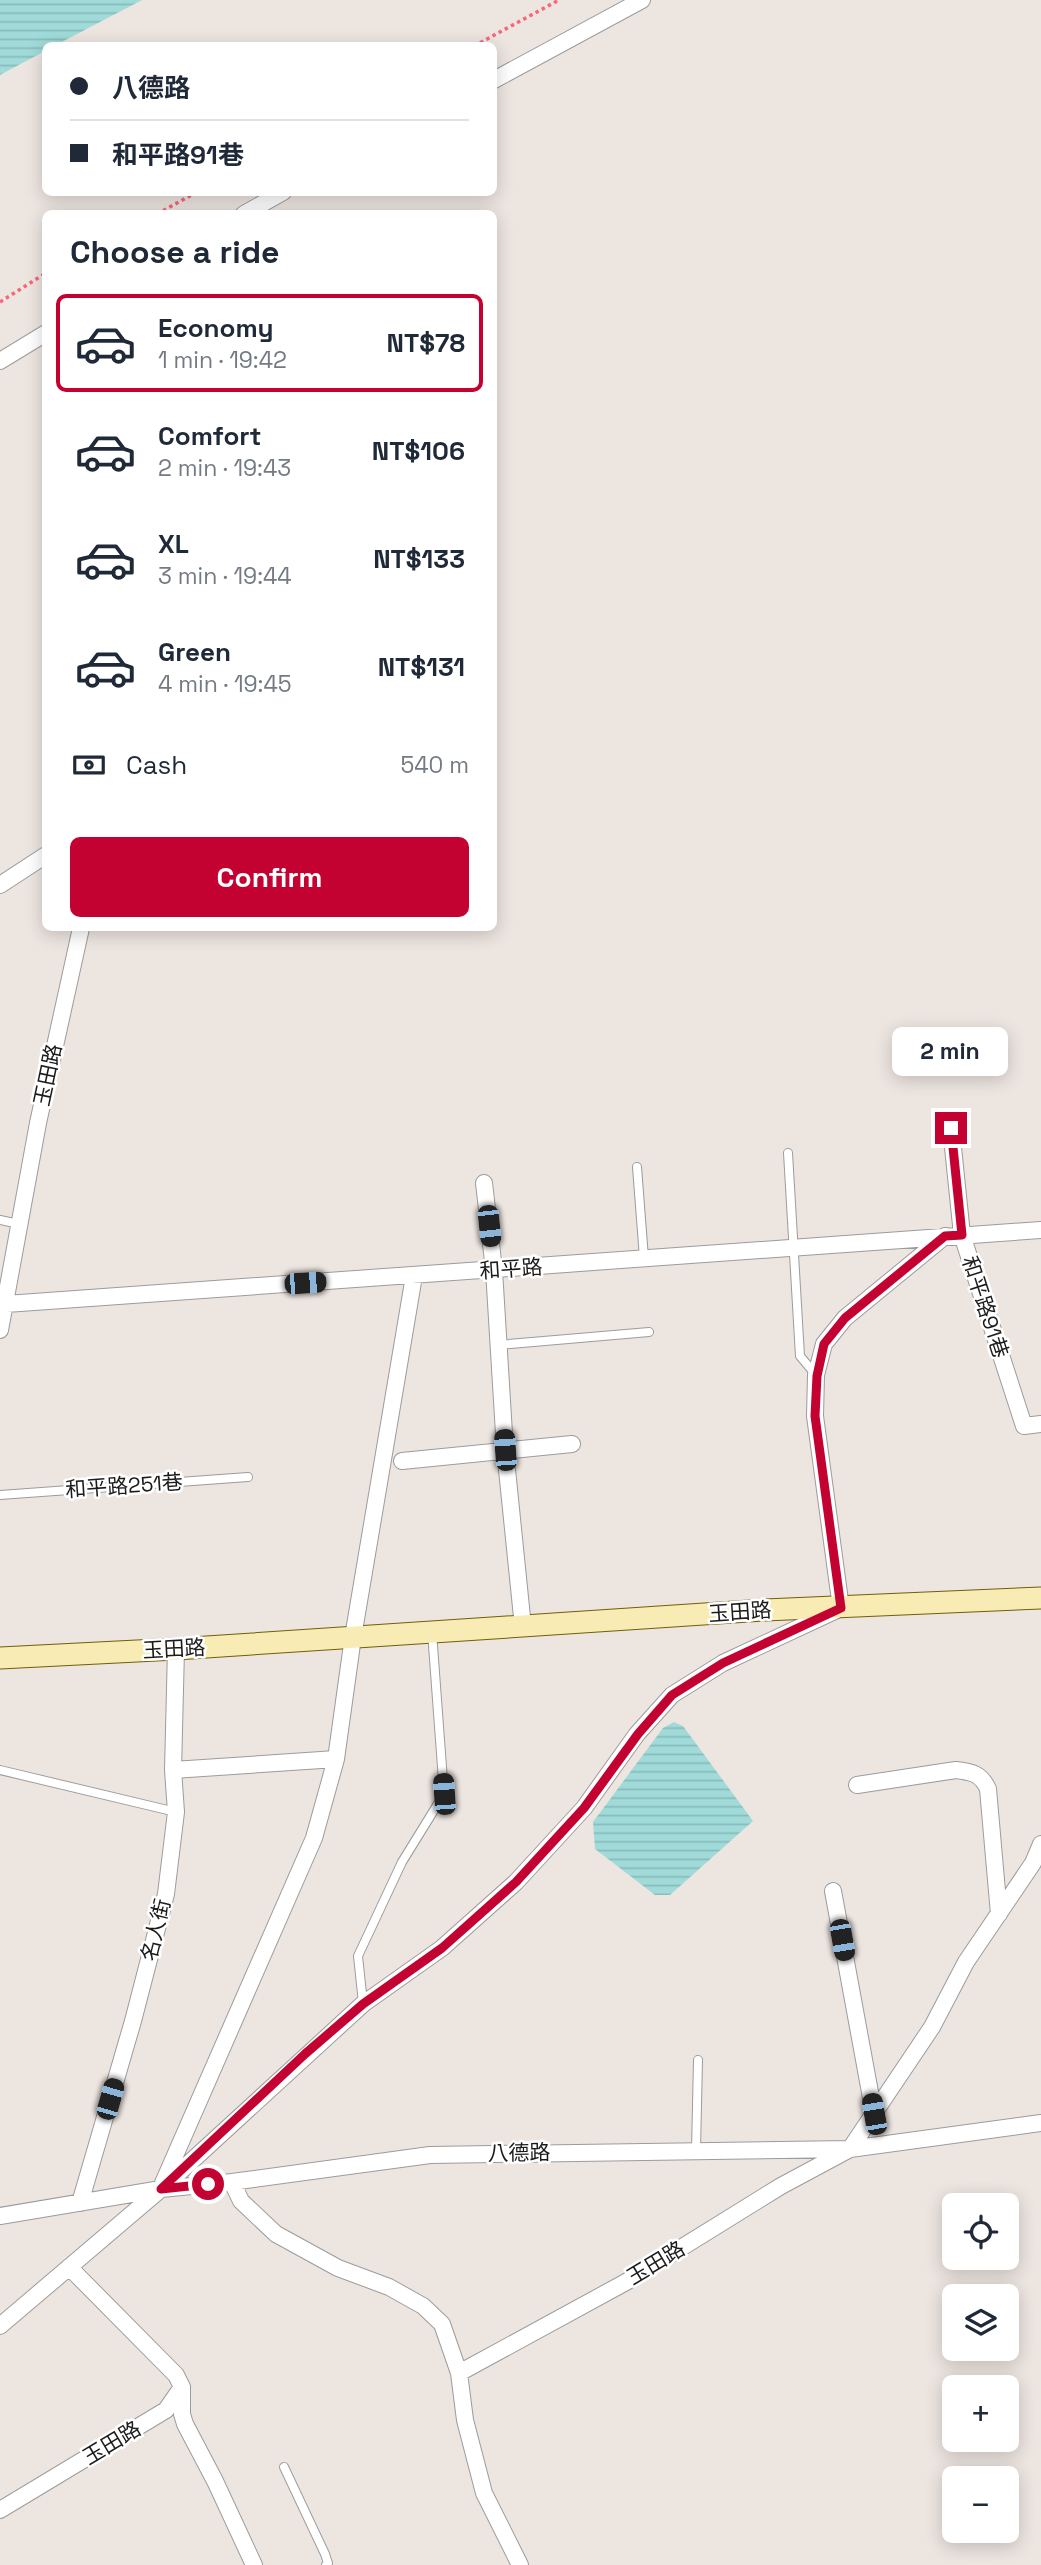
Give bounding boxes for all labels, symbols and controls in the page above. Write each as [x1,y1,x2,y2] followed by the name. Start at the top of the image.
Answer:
[112,71,190,105] text: 八德路
[112,138,244,172] text: 和平路91巷
[70,232,280,272] text: Choose a ride
[158,311,274,345] text: Economy
[74,312,137,375] icon: car
[387,326,465,360] text: NT$78
[158,345,287,375] text: 1 min · 19:42
[158,419,261,453] text: Comfort
[74,420,137,483] icon: car
[372,434,465,468] text: NT$106
[158,453,291,483] text: 2 min · 19:43
[158,527,189,561] text: XL
[74,528,137,591] icon: car
[373,542,465,576] text: NT$133
[158,561,292,591] text: 3 min · 19:44
[158,635,231,669] text: Green
[74,636,137,699] icon: car
[378,650,465,684] text: NT$131
[158,669,292,699] text: 4 min · 19:45
[70,746,108,784] icon: cash
[126,748,187,782] text: Cash
[400,750,469,780] text: 540 m
[70,837,469,917] button: Confirm
[893,1026,1009,1076] callout: 2 min
[920,1036,980,1066] text: 2 min
[28,1041,67,1109] street label: 玉田路
[935,1112,967,1144] route end
[477,1204,502,1248] car
[956,1252,1015,1361] street label: 和平路91巷
[479,1253,543,1284] street label: 和平路
[284,1271,327,1295] car
[494,1428,517,1472] car
[64,1468,184,1503] street label: 和平路251巷
[708,1596,772,1627] street label: 玉田路
[142,1633,206,1664] street label: 玉田路
[433,1772,456,1816] car
[135,1896,176,1964] street label: 名人街
[829,1917,856,1963] car
[95,2076,126,2122] car
[861,2091,888,2137] car
[487,2138,551,2167] street label: 八德路
[192,2168,224,2200] route start
[942,2193,1019,2543] map controls
[942,2193,1019,2270] button: locate
[622,2235,690,2290] street label: 玉田路
[942,2284,1019,2361] button: layers
[942,2375,1019,2452] button: +
[78,2415,146,2470] street label: 玉田路
[942,2466,1019,2543] button: −

